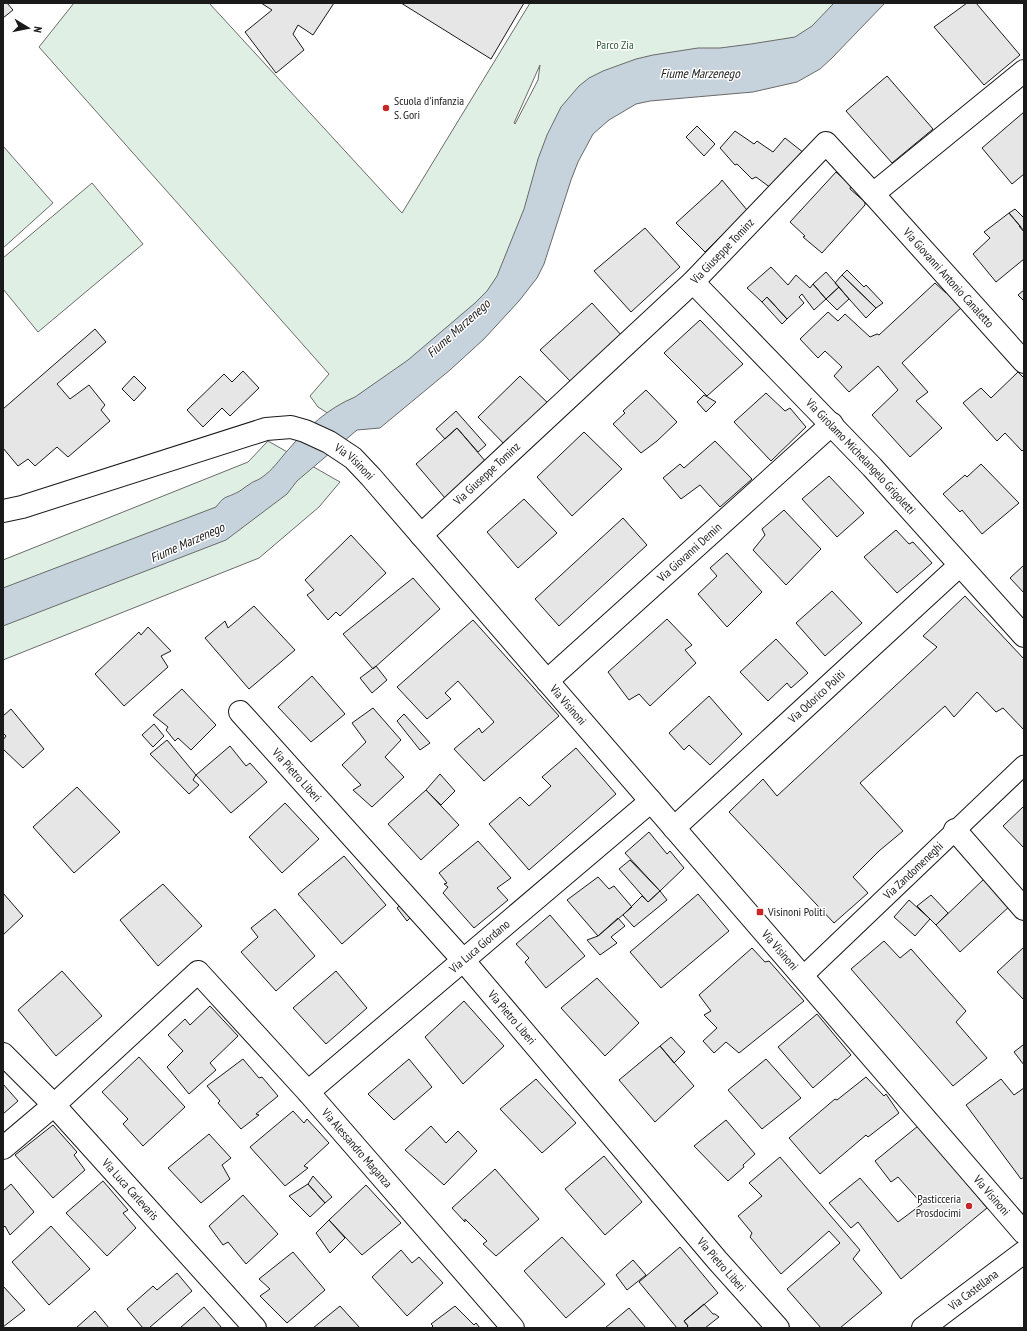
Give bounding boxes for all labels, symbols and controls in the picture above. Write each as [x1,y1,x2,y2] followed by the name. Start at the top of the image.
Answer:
[8,8,48,48] north arrow
[30,26,45,34] text: N
[596,37,634,52] park label: Parco Zia
[660,65,741,82] water label: Fiume Marzenego
[394,93,464,122] place label: Scuola d'infanzia S. Gori
[381,103,391,113] marker: Scuola d'infanzia S. Gori
[686,215,757,288] street label: Via Giuseppe Tominz
[900,224,998,331] street label: Via Giovanni Antonio Canaletto
[423,295,495,361] water label: Fiume Marzenego
[802,395,919,517] street label: Via Girolamo Michelangelo Grigoletti
[331,439,378,483] street label: Via Visinoni
[449,439,523,509] street label: Via Giuseppe Tominz
[147,518,228,566] water label: Fiume Marzenego
[653,519,724,586] street label: Via Giovanni Demin
[784,666,848,727] street label: Via Odorico Politi
[546,681,590,728] street label: Via Visinoni
[269,744,325,805] street label: Via Pietro Liberi
[879,838,946,903] street label: Via Zandomeneghi
[767,904,825,919] place label: Visinoni Politi
[755,907,765,917] marker: Visinoni Politi
[445,916,513,977] street label: Via Luca Giordano
[758,926,802,973] street label: Via Visinoni
[484,986,539,1048] street label: Via Pietro Liberi
[318,1104,396,1191] street label: Via Alessandro Maganza
[98,1155,162,1223] street label: Via Luca Carlevaris
[970,1171,1013,1218] street label: Via Visinoni
[916,1191,961,1220] place label: Pasticceria Prosdocimi
[964,1201,974,1211] marker: Pasticceria Prosdocimi
[694,1234,749,1294] street label: Via Pietro Liberi
[944,1266,1001,1314] street label: Via Castellana

